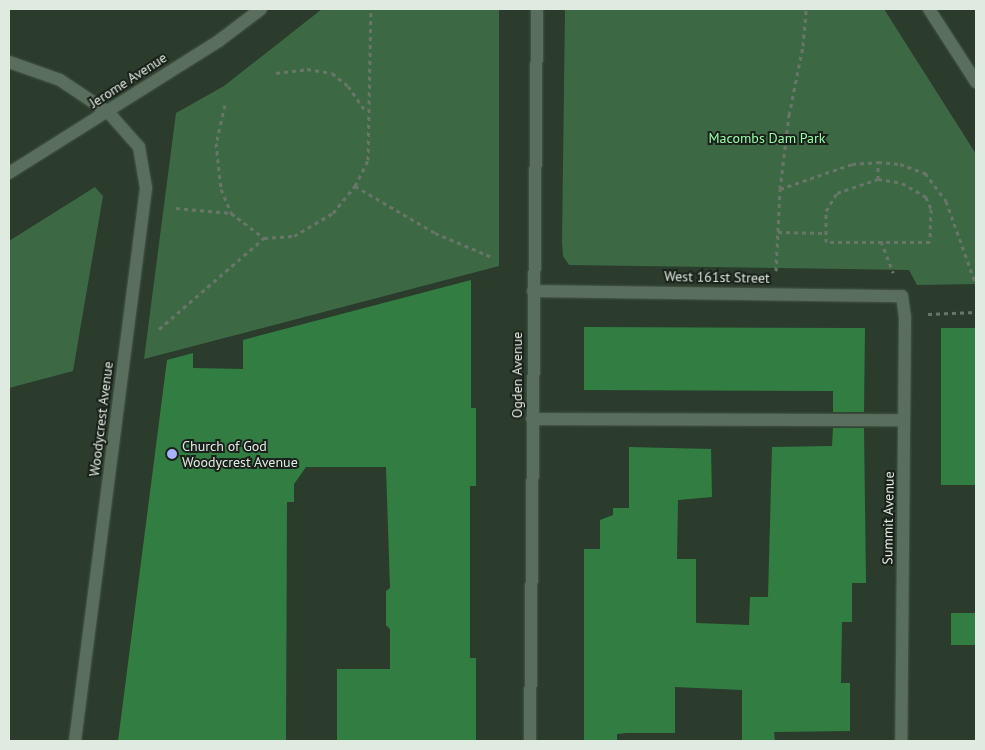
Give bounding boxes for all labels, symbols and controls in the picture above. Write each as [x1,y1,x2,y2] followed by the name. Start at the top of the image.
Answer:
[86,49,170,111] street label: Jerome Avenue
[708,130,826,146] park label: Macombs Dam Park
[664,268,770,286] street label: West 161st Street
[509,332,525,418] street label: Ogden Avenue
[86,360,116,478] street label: Woodycrest Avenue
[182,438,298,471] place label: Church of God Woodycrest Avenue
[166,448,178,460] marker: Church of God Woodycrest Avenue
[879,471,897,565] street label: Summit Avenue

